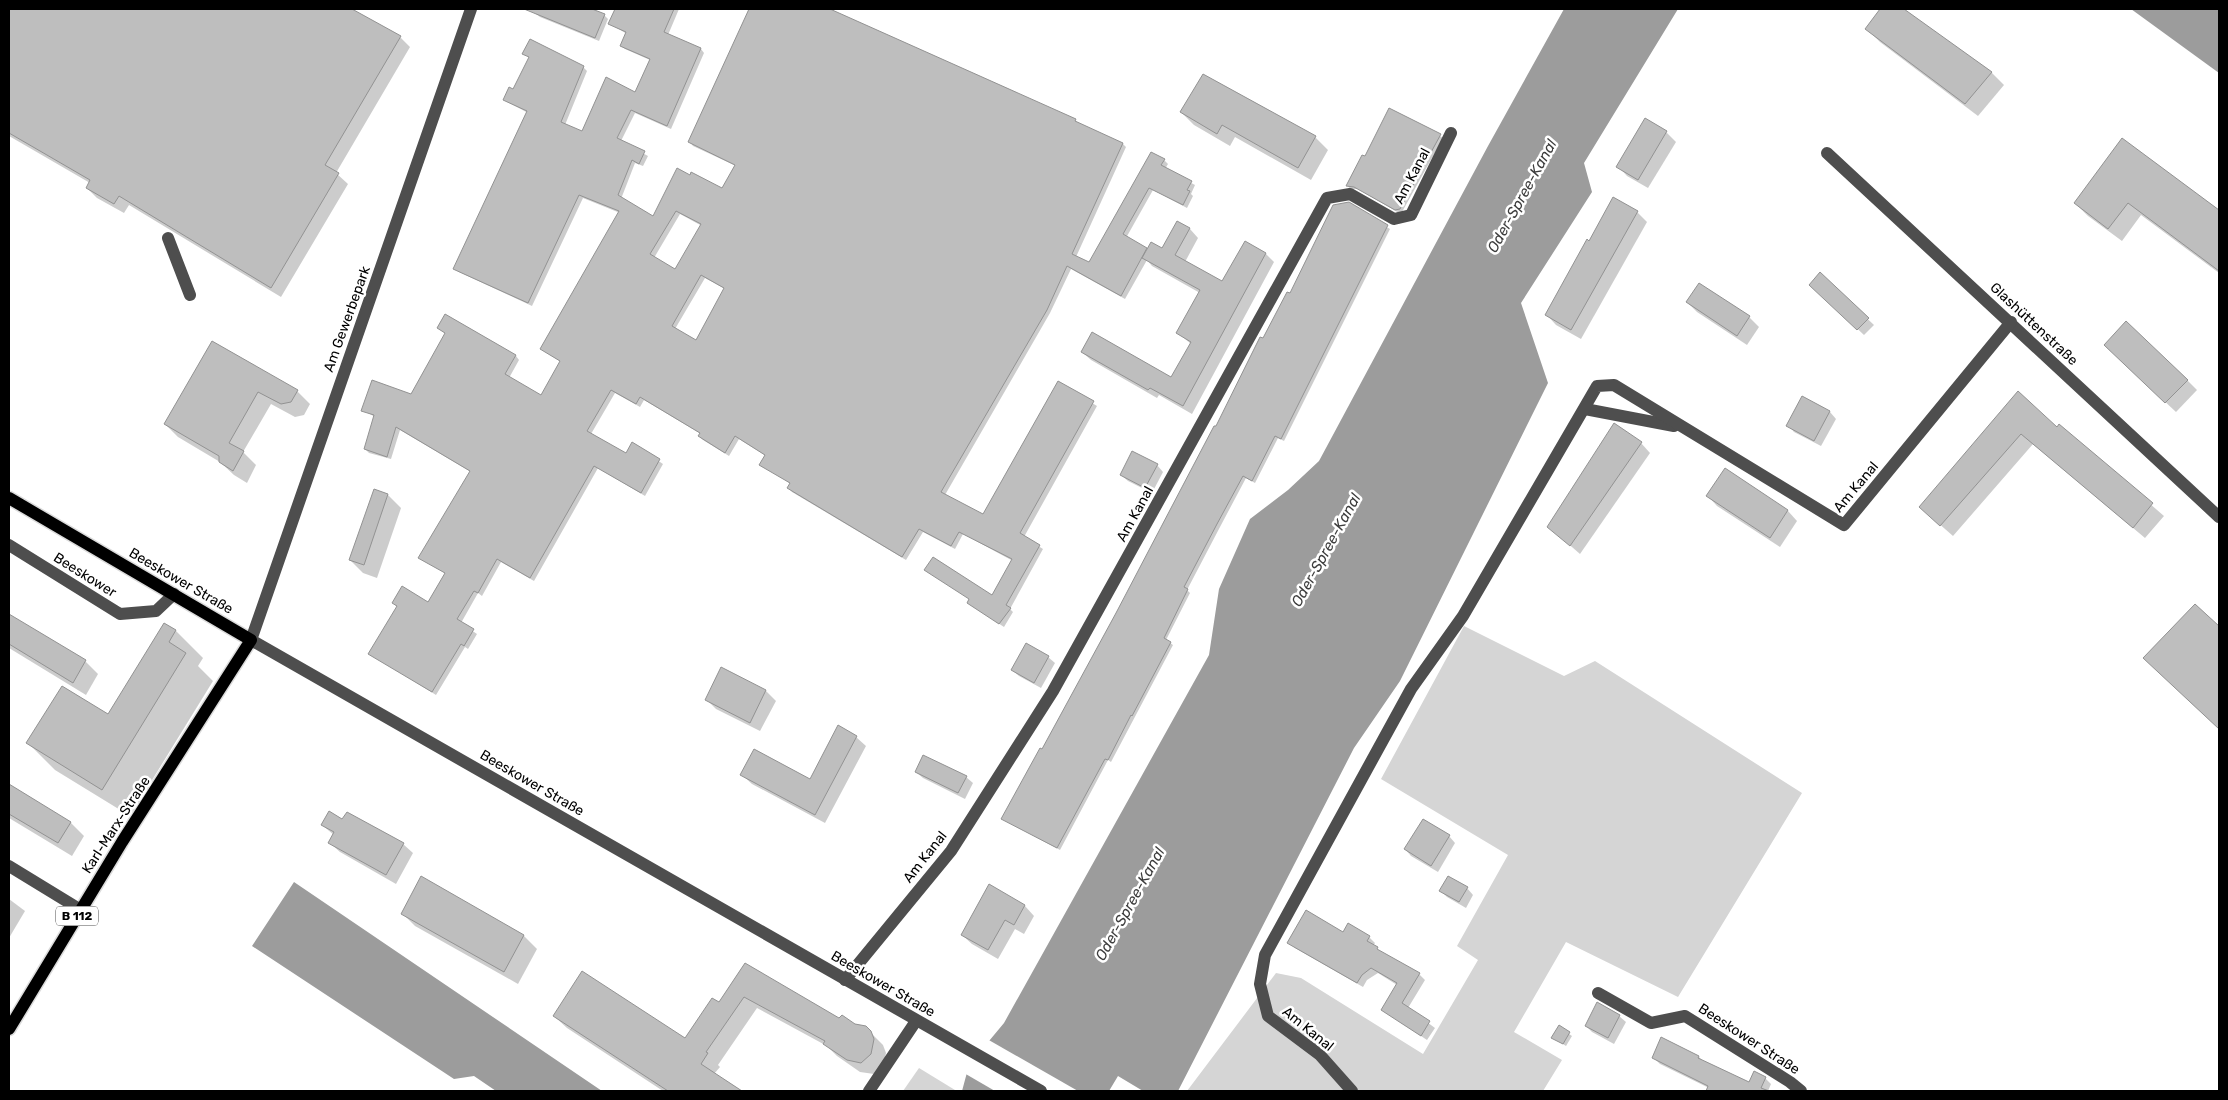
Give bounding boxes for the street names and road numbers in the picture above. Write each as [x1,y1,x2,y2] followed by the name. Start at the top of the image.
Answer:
[1390,145,1434,207] street label: Am Kanal
[320,263,374,374] street label: Am Gewerbepark
[1987,279,2081,369] street label: Glashüttenstraße
[1830,458,1882,516] street label: Am Kanal
[1113,483,1157,545] street label: Am Kanal
[126,544,236,618] street label: Beeskower Straße
[50,549,120,601] street label: Beeskower
[477,746,587,820] street label: Beeskower Straße
[78,773,154,877] street label: Karl-Marx-Straße
[900,828,950,886] street label: Am Kanal
[56,906,98,926] road number: B 112
[828,947,938,1021] street label: Beeskower Straße
[1695,1000,1803,1078] street label: Beeskower Straße
[1279,1003,1337,1055] street label: Am Kanal

